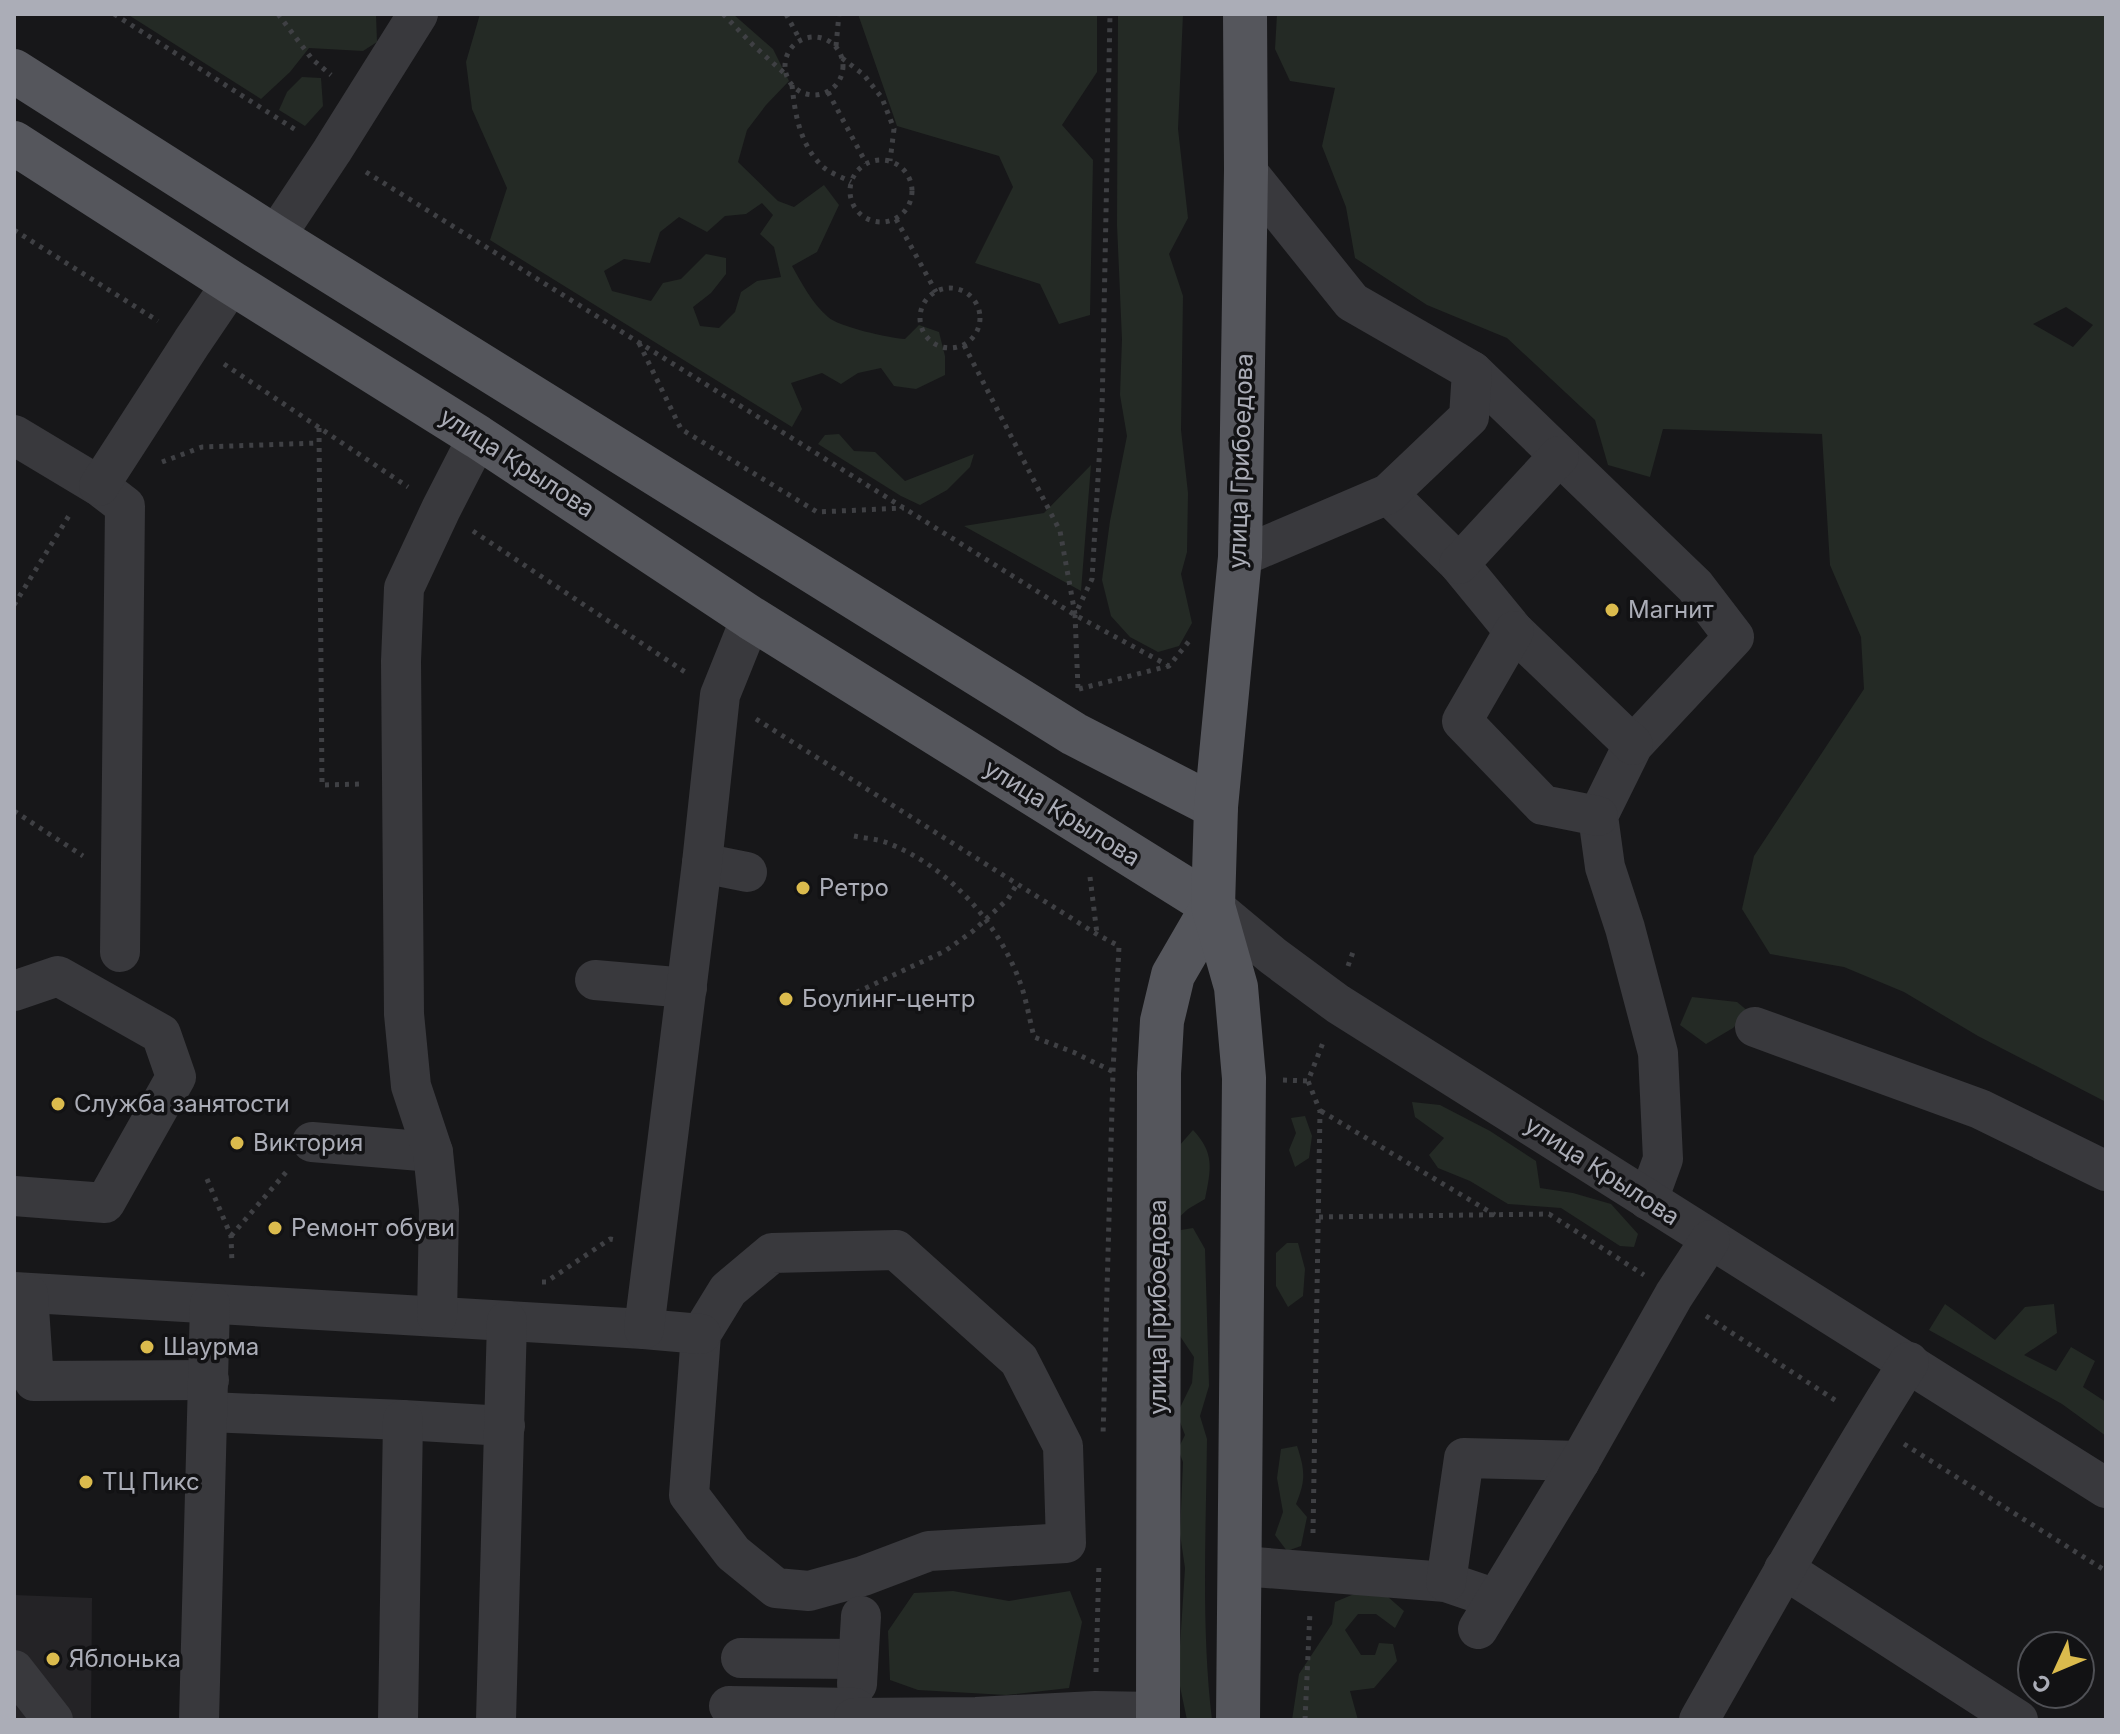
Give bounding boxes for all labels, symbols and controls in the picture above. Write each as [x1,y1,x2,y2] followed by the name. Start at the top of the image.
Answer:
[1222,353,1259,569] street label: улица Грибоедова
[434,402,600,523] street label: улица Крылова
[1628,595,1714,624] place label: Магнит
[1603,601,1621,619] marker: Магнит
[979,753,1146,872] street label: улица Крылова
[819,873,889,902] place label: Ретро
[794,879,812,897] marker: Ретро
[802,984,975,1013] place label: Боулинг-центр
[777,990,795,1008] marker: Боулинг-центр
[74,1089,290,1118] place label: Служба занятости
[49,1095,67,1113] marker: Служба занятости
[1519,1110,1685,1231] street label: улица Крылова
[253,1128,363,1157] place label: Виктория
[228,1134,246,1152] marker: Виктория
[1143,1199,1172,1415] street label: улица Грибоедова
[291,1213,455,1242] place label: Ремонт обуви
[266,1219,284,1237] marker: Ремонт обуви
[163,1332,259,1361] place label: Шаурма
[138,1338,156,1356] marker: Шаурма
[102,1467,200,1496] place label: ТЦ Пикс
[77,1473,95,1491] marker: ТЦ Пикс
[2016,1630,2096,1710] north arrow
[69,1644,181,1673] place label: Яблонька
[44,1650,62,1668] marker: Яблонька
[2027,1669,2057,1699] text: С

